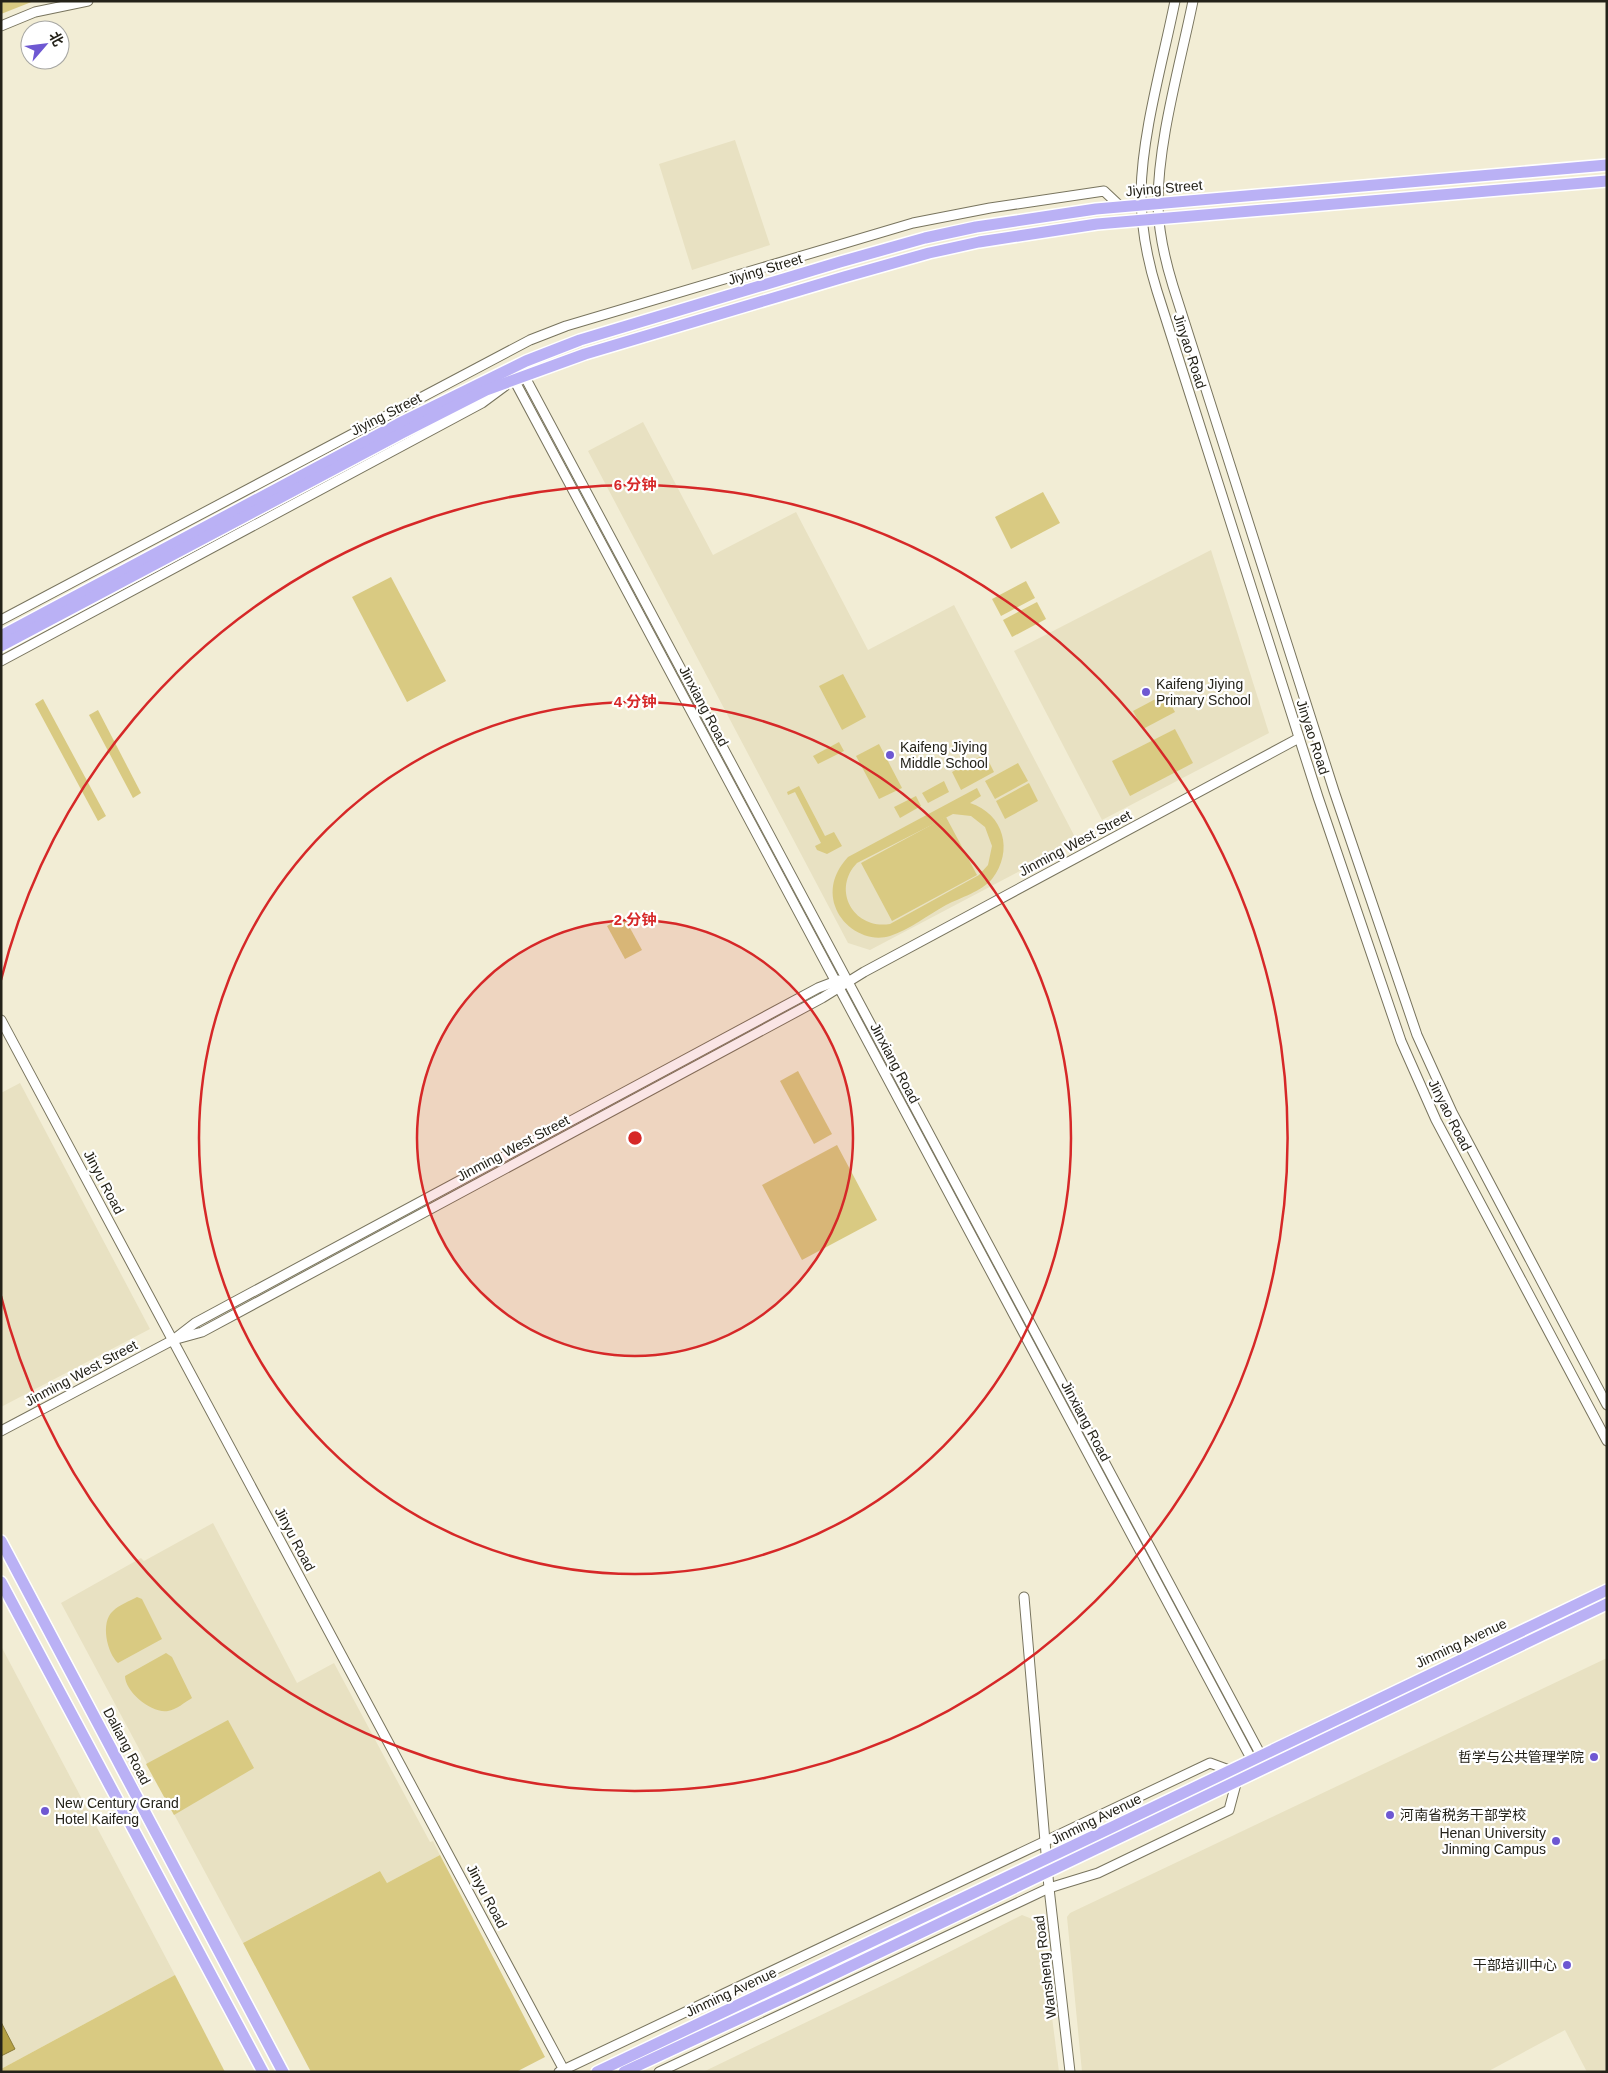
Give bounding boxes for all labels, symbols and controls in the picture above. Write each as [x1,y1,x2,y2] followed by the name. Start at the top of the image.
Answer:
[20,20,70,70] north arrow
[46,29,67,49] text: 北
[1125,177,1203,199] street label: Jiying Street
[726,250,804,288] street label: Jiying Street
[1170,312,1210,390] street label: Jinyao Road
[348,389,424,439] street label: Jiying Street
[614,476,656,493] text: 6 分钟
[676,663,732,749] street label: Jinxiang Road
[1156,676,1251,708] place label: Kaifeng Jiying Primary School
[1140,686,1152,698] marker: Kaifeng Jiying Primary School
[614,693,656,710] text: 4 分钟
[1293,698,1333,776] street label: Jinyao Road
[900,739,988,771] place label: Kaifeng Jiying Middle School
[884,749,896,761] marker: Kaifeng Jiying Middle School
[1016,807,1134,879] street label: Jinming West Street
[614,911,656,928] text: 2 分钟
[867,1020,923,1106] street label: Jinxiang Road
[1425,1077,1475,1153] street label: Jinyao Road
[454,1112,572,1184] street label: Jinming West Street
[626,1129,644,1147] centre of rings
[80,1147,128,1217] street label: Jinyu Road
[22,1337,140,1409] street label: Jinming West Street
[1058,1378,1114,1464] street label: Jinxiang Road
[271,1504,319,1574] street label: Jinyu Road
[1413,1615,1509,1671] street label: Jinming Avenue
[100,1705,154,1787] street label: Daliang Road
[1458,1749,1584,1765] place label: 哲学与公共管理学院
[1588,1751,1600,1763] marker: 哲学与公共管理学院
[1048,1790,1144,1848] street label: Jinming Avenue
[55,1795,179,1827] place label: New Century Grand Hotel Kaifeng
[39,1805,51,1817] marker: New Century Grand Hotel Kaifeng
[1400,1807,1526,1823] place label: 河南省税务干部学校
[1384,1809,1396,1821] marker: 河南省税务干部学校
[1439,1825,1546,1857] place label: Henan University Jinming Campus
[1550,1835,1562,1847] marker: Henan University Jinming Campus
[463,1861,511,1931] street label: Jinyu Road
[1031,1915,1059,2019] street label: Wansheng Road
[1473,1957,1557,1973] place label: 干部培训中心
[1561,1959,1573,1971] marker: 干部培训中心
[683,1964,779,2020] street label: Jinming Avenue

